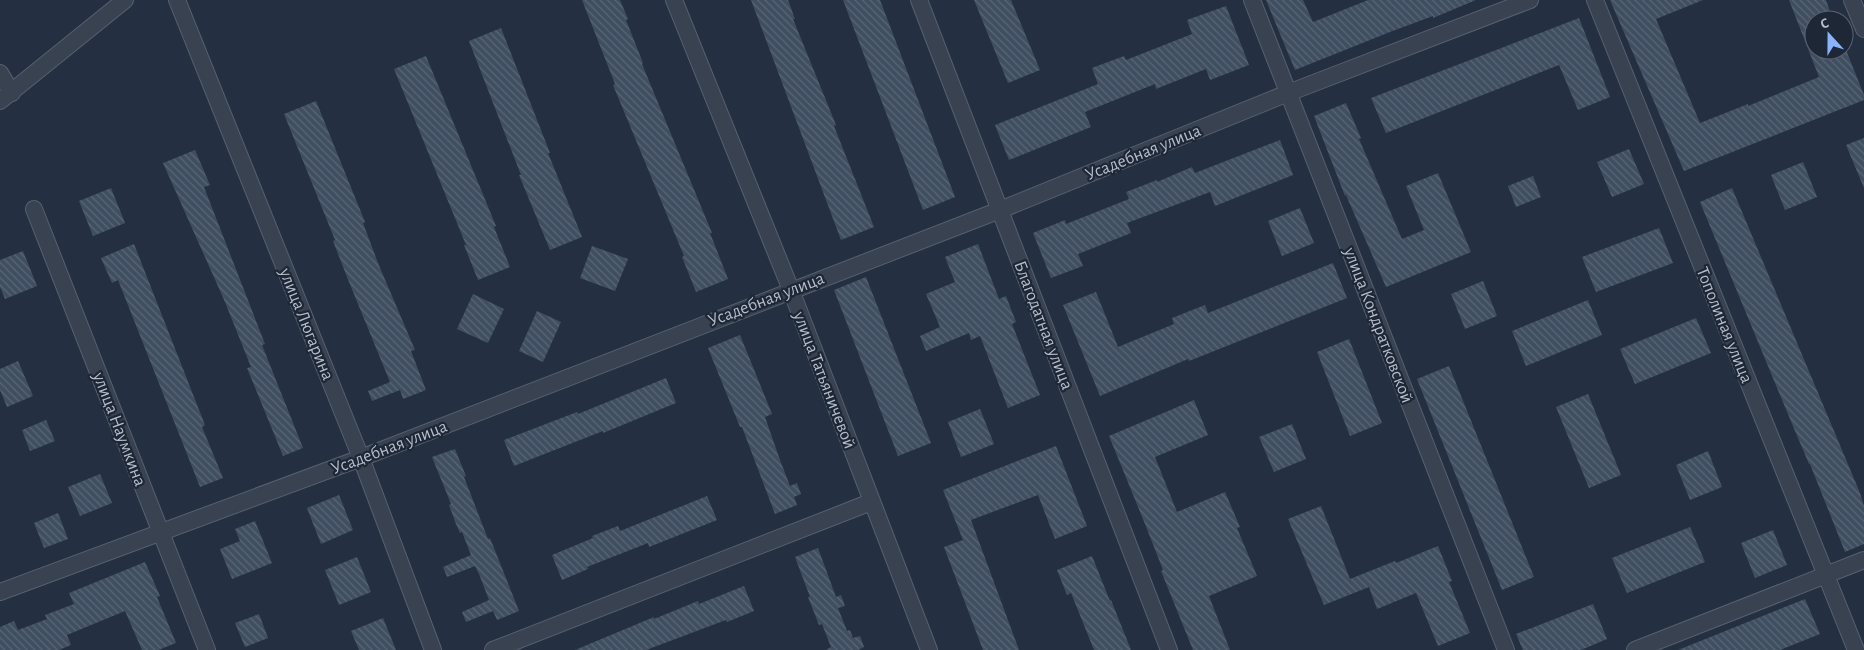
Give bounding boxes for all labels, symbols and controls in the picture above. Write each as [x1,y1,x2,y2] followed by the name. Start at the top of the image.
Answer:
[1804,10,1854,60] north arrow
[1819,16,1831,32] text: С
[1083,121,1204,184] street label: Усадебная улица
[1340,244,1416,406] street label: улица Кондратковской
[1010,258,1076,392] street label: Благодатная улица
[275,265,337,383] street label: улица Люгарина
[1693,265,1755,386] street label: Тополиная улица
[705,269,827,330] street label: Усадебная улица
[789,308,858,451] street label: улица Татьяничевой
[89,369,149,489] street label: улица Наумкина
[328,417,450,478] street label: Усадебная улица

